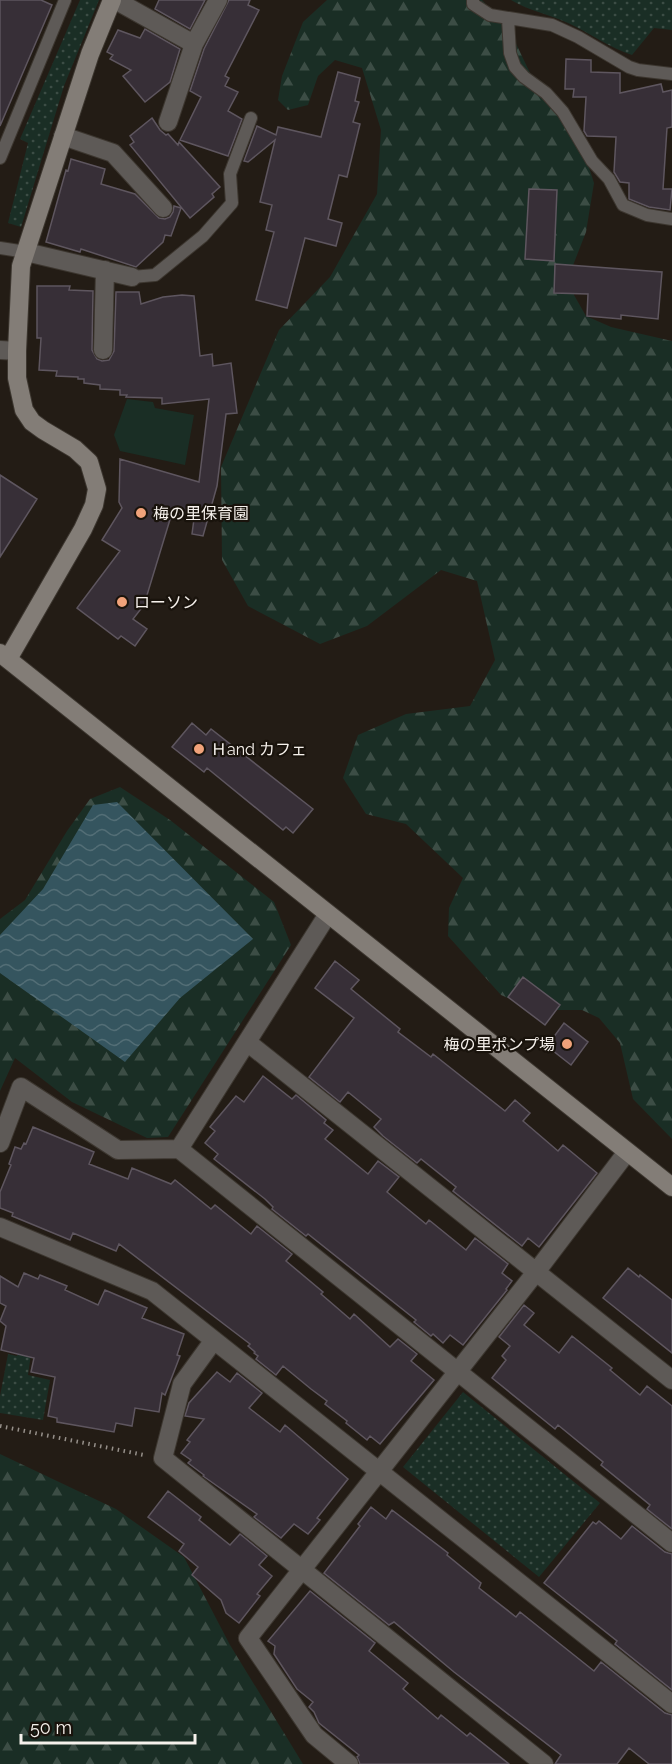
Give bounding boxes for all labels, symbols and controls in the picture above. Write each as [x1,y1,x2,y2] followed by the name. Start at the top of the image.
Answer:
[153,504,249,523] place label: 梅の里保育園
[134,506,148,520] marker: 梅の里保育園
[134,593,198,612] place label: ローソン
[115,595,129,609] marker: ローソン
[211,740,307,759] place label: Ｈand カフェ
[192,742,206,756] marker: Ｈand カフェ
[443,1035,555,1054] place label: 梅の里ポンプ場
[560,1037,574,1051] marker: 梅の里ポンプ場
[21,1707,195,1745] scale bar
[30,1717,72,1738] text: 50 m

